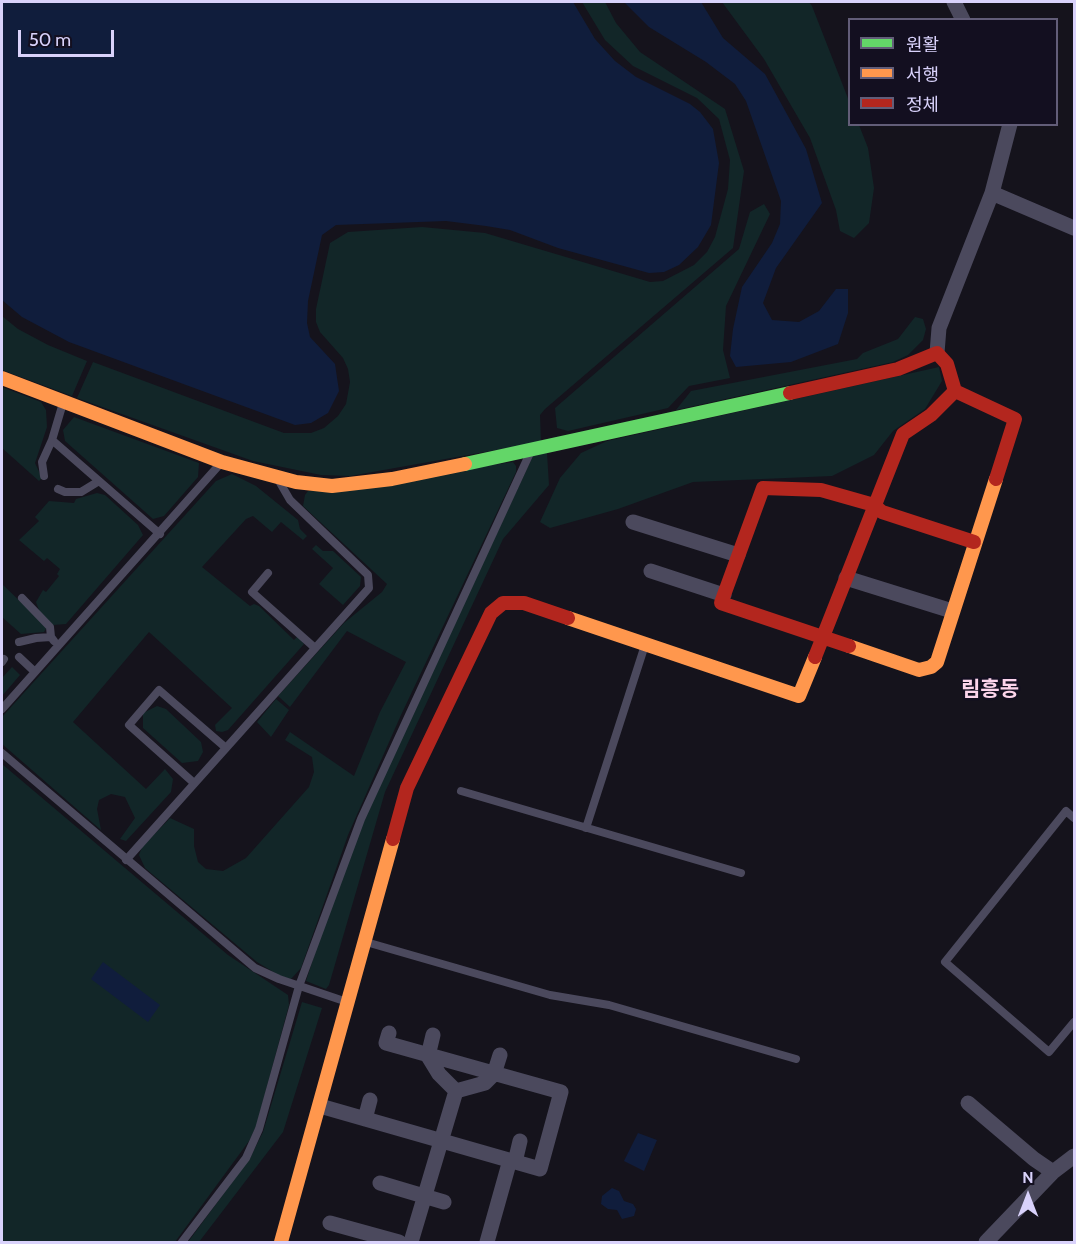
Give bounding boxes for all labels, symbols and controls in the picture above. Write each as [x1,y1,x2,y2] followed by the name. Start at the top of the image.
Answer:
[21,18,117,56] scale bar
[848,18,1058,126] legend
[29,29,71,51] text: 50 m
[906,34,939,56] text: 원활
[906,64,939,86] text: 서행
[906,94,939,116] text: 정체
[961,677,1019,703] district label: 림흥동
[998,1166,1058,1226] north arrow
[1022,1168,1034,1187] text: N

